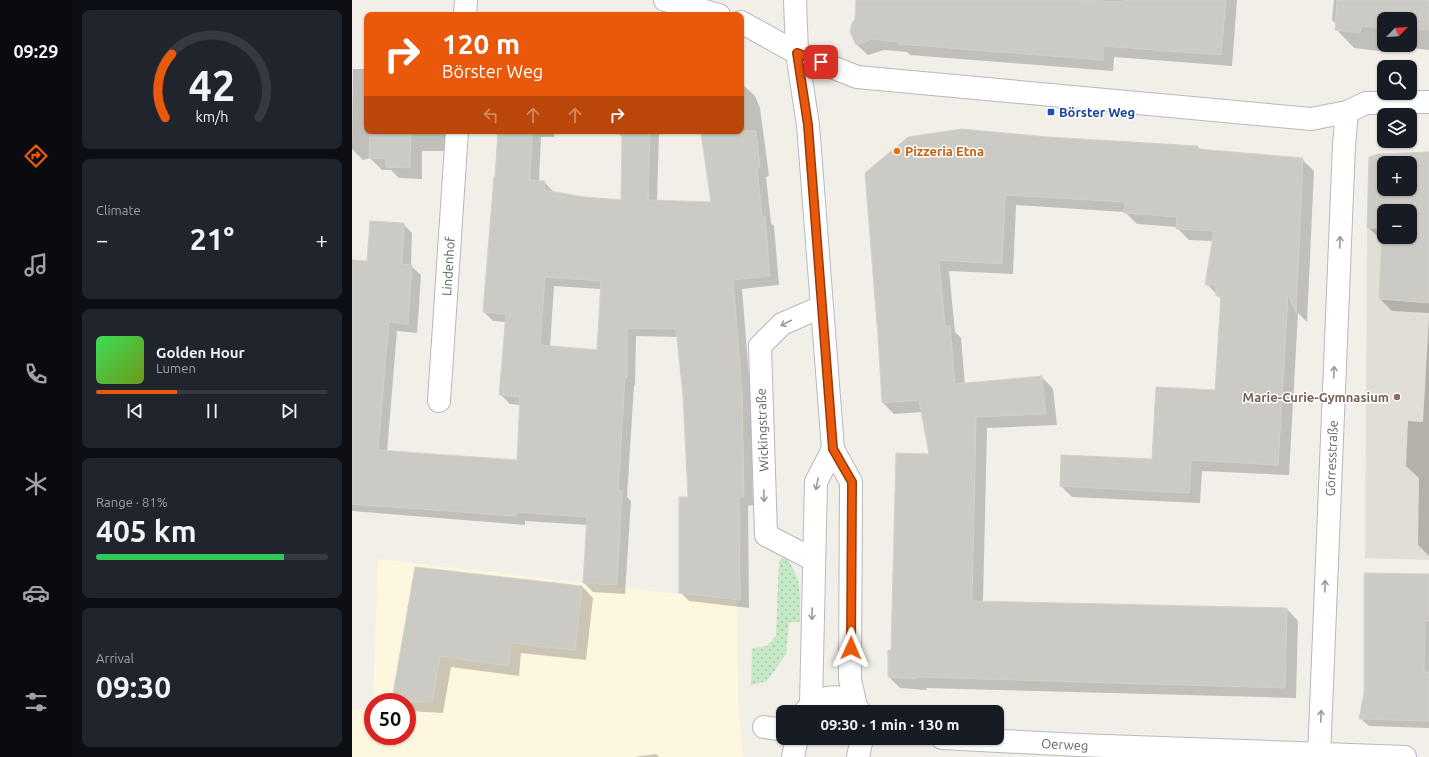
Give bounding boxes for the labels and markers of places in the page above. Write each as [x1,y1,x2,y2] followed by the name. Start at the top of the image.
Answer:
[804,45,838,79] pin
[1059,105,1135,119] place label: Börster Weg
[1046,107,1056,117] marker: Börster Weg
[905,144,984,158] place label: Pizzeria Etna
[892,146,902,156] marker: Pizzeria Etna
[1243,390,1389,404] place label: Marie-Curie-Gymnasium
[1392,392,1402,402] marker: Marie-Curie-Gymnasium

